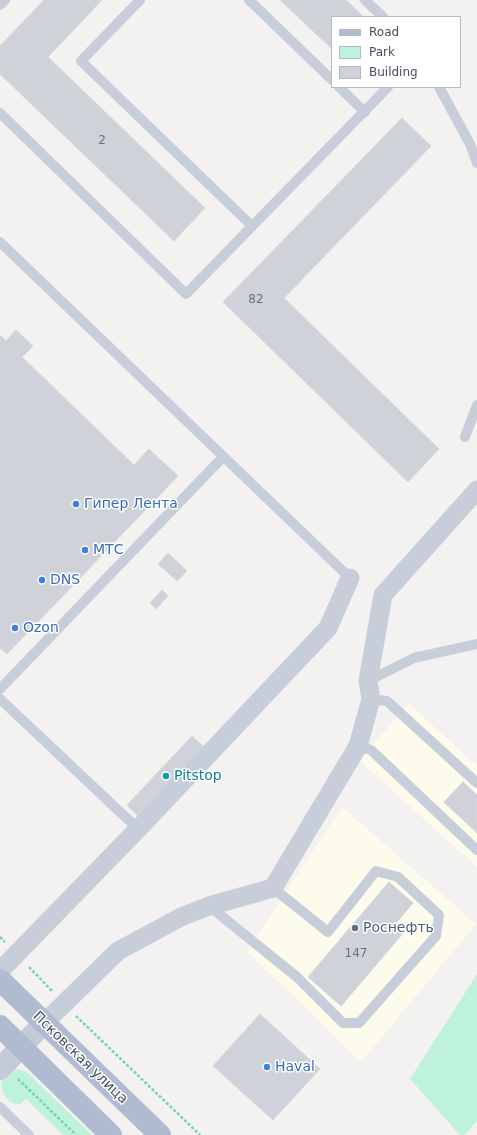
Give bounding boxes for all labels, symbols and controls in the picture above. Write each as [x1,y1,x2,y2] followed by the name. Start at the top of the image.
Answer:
[331,16,461,88] legend
[369,25,399,39] text: Road
[369,45,395,59] text: Park
[369,65,418,79] text: Building
[98,134,106,148] house number: 2
[248,293,264,307] house number: 82
[84,496,178,512] place label: Гипер Лента
[71,499,81,509] marker: Гипер Лента
[93,542,123,558] place label: МТС
[80,545,90,555] marker: МТС
[50,572,80,588] place label: DNS
[37,575,47,585] marker: DNS
[23,620,59,636] place label: Ozon
[10,623,20,633] marker: Ozon
[174,768,222,784] place label: Pitstop
[161,771,171,781] marker: Pitstop
[363,920,434,936] place label: Роснефть
[350,923,360,933] marker: Роснефть
[345,947,367,961] house number: 147
[29,1008,131,1108] street label: Псковская улица
[275,1059,315,1075] place label: Haval
[262,1062,272,1072] marker: Haval

